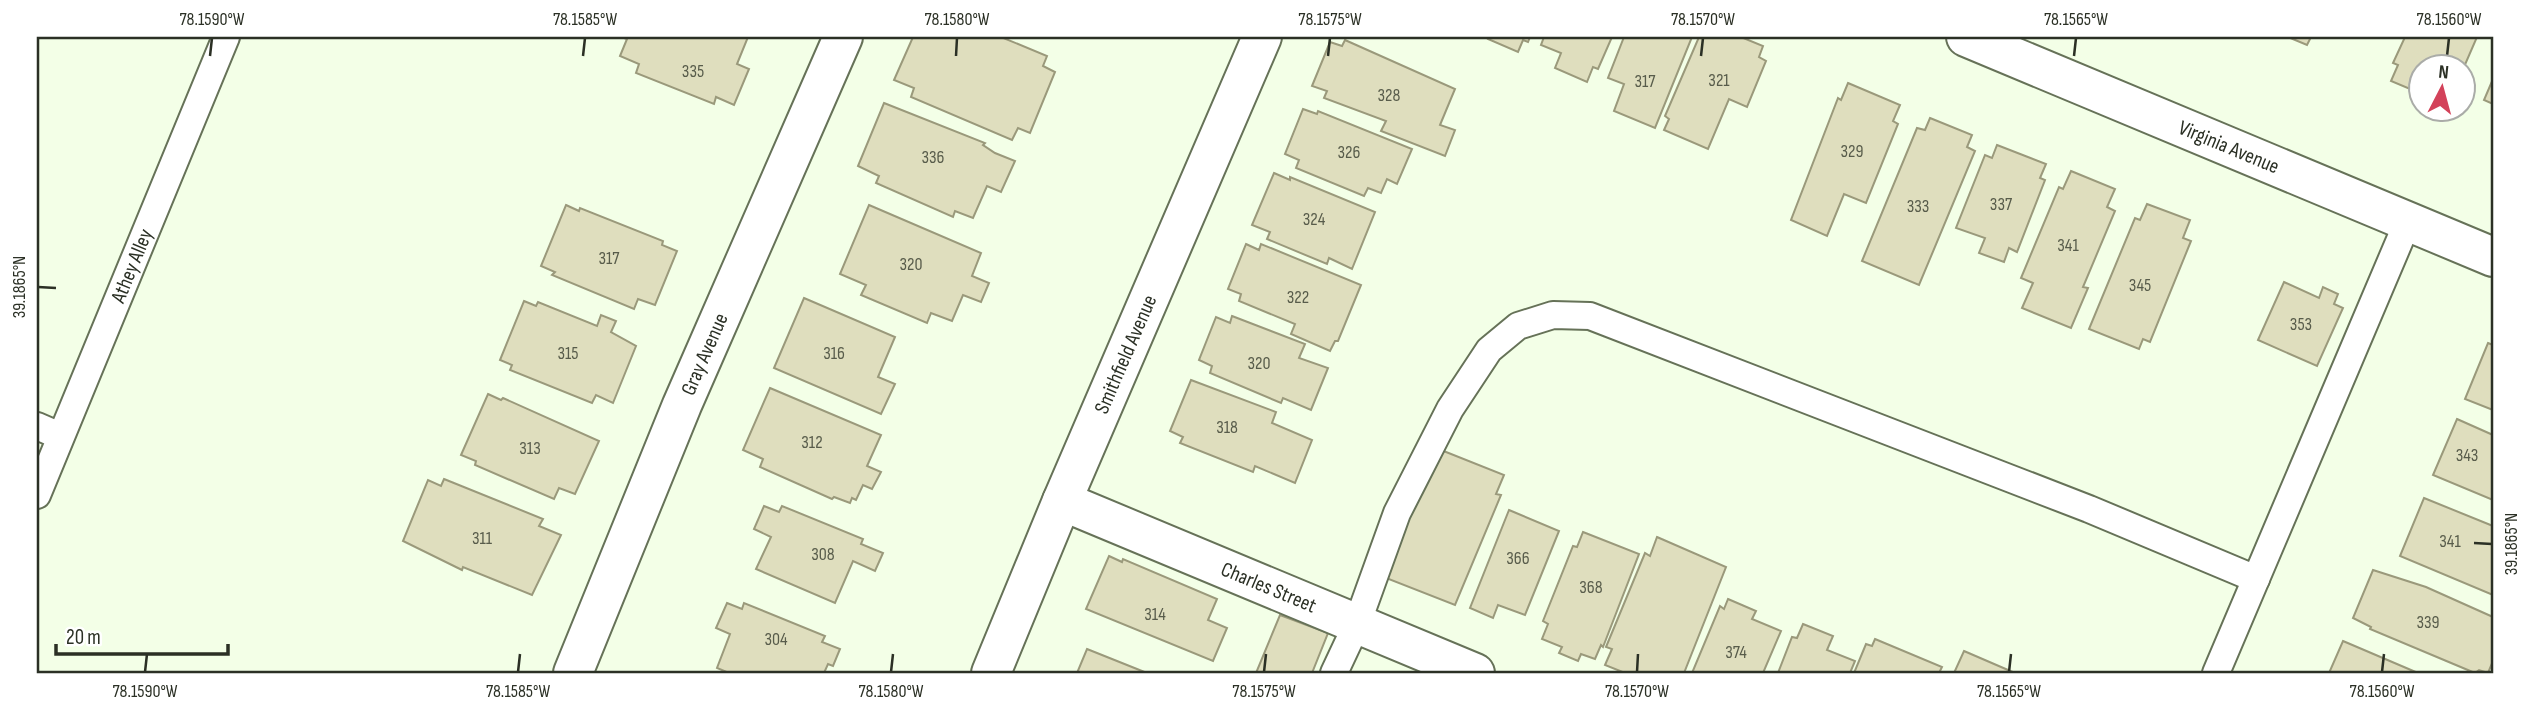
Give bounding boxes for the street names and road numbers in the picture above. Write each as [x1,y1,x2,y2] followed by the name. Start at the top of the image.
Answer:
[2175,115,2283,179] street label: Virginia Avenue
[105,225,158,307] street label: Athey Alley
[1089,291,1162,417] street label: Smithfield Avenue
[675,309,733,399] street label: Gray Avenue
[1217,556,1320,618] street label: Charles Street

